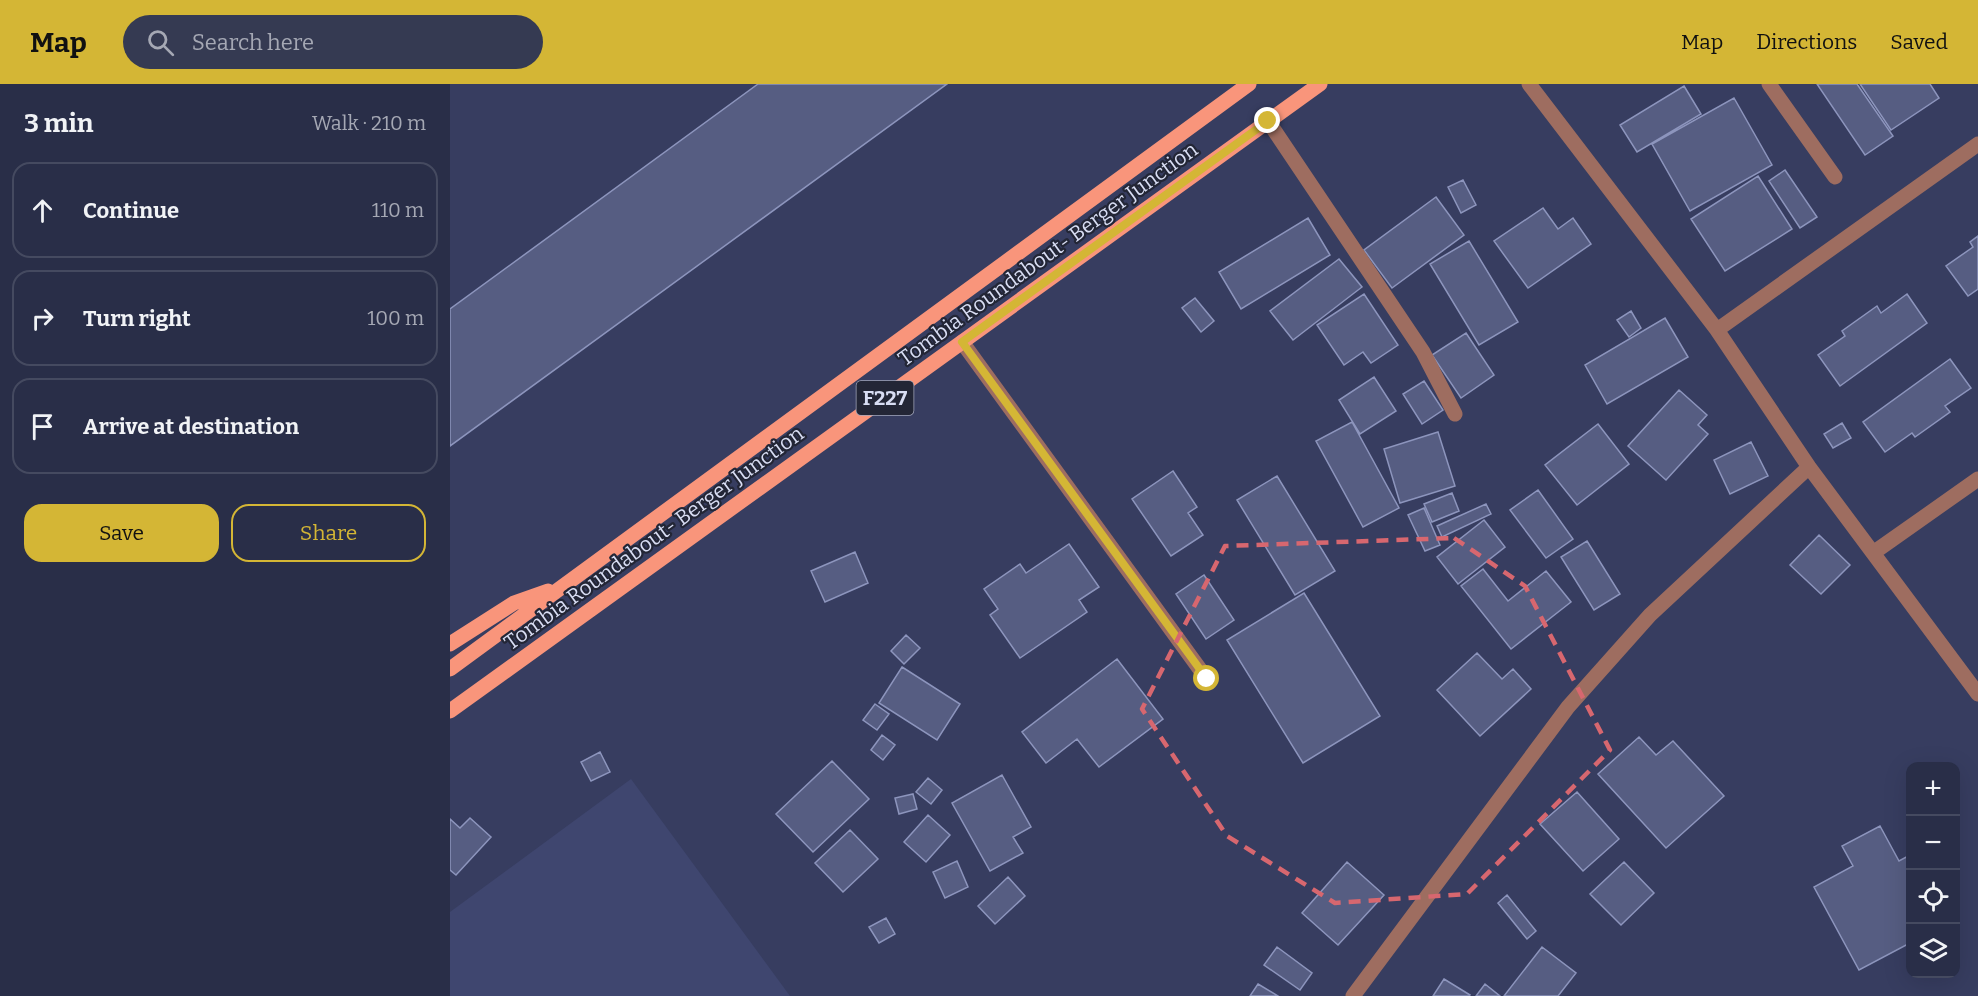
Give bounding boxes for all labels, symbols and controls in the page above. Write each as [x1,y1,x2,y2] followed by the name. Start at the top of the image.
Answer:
[123,15,543,69] search box
[30,26,87,59] text: Map
[144,26,177,59] icon: search
[192,29,314,56] text: Search here
[1681,29,1723,55] text: Map
[1756,29,1857,55] text: Directions
[1890,29,1948,55] text: Saved
[1254,107,1280,133] route end
[24,108,93,139] text: 3 min
[312,111,426,135] text: Walk · 210 m
[893,136,1203,372] street label: Tombia Roundabout- Berger Junction
[26,194,59,227] icon: ahead
[83,197,179,224] text: Continue
[372,198,424,222] text: 110 m
[26,302,59,335] icon: right
[83,305,191,332] text: Turn right
[367,306,424,330] text: 100 m
[856,381,914,415] road number: F227
[26,410,59,443] icon: arrive
[83,413,299,440] text: Arrive at destination
[499,420,809,656] street label: Tombia Roundabout- Berger Junction
[24,504,219,562] button: Save
[231,504,426,562] button: Share
[1193,665,1219,691] route start
[1906,762,1960,978] map controls
[1906,762,1960,816] button: +
[1906,816,1960,870] button: −
[1906,870,1960,924] button: locate
[1906,924,1960,978] button: layers

